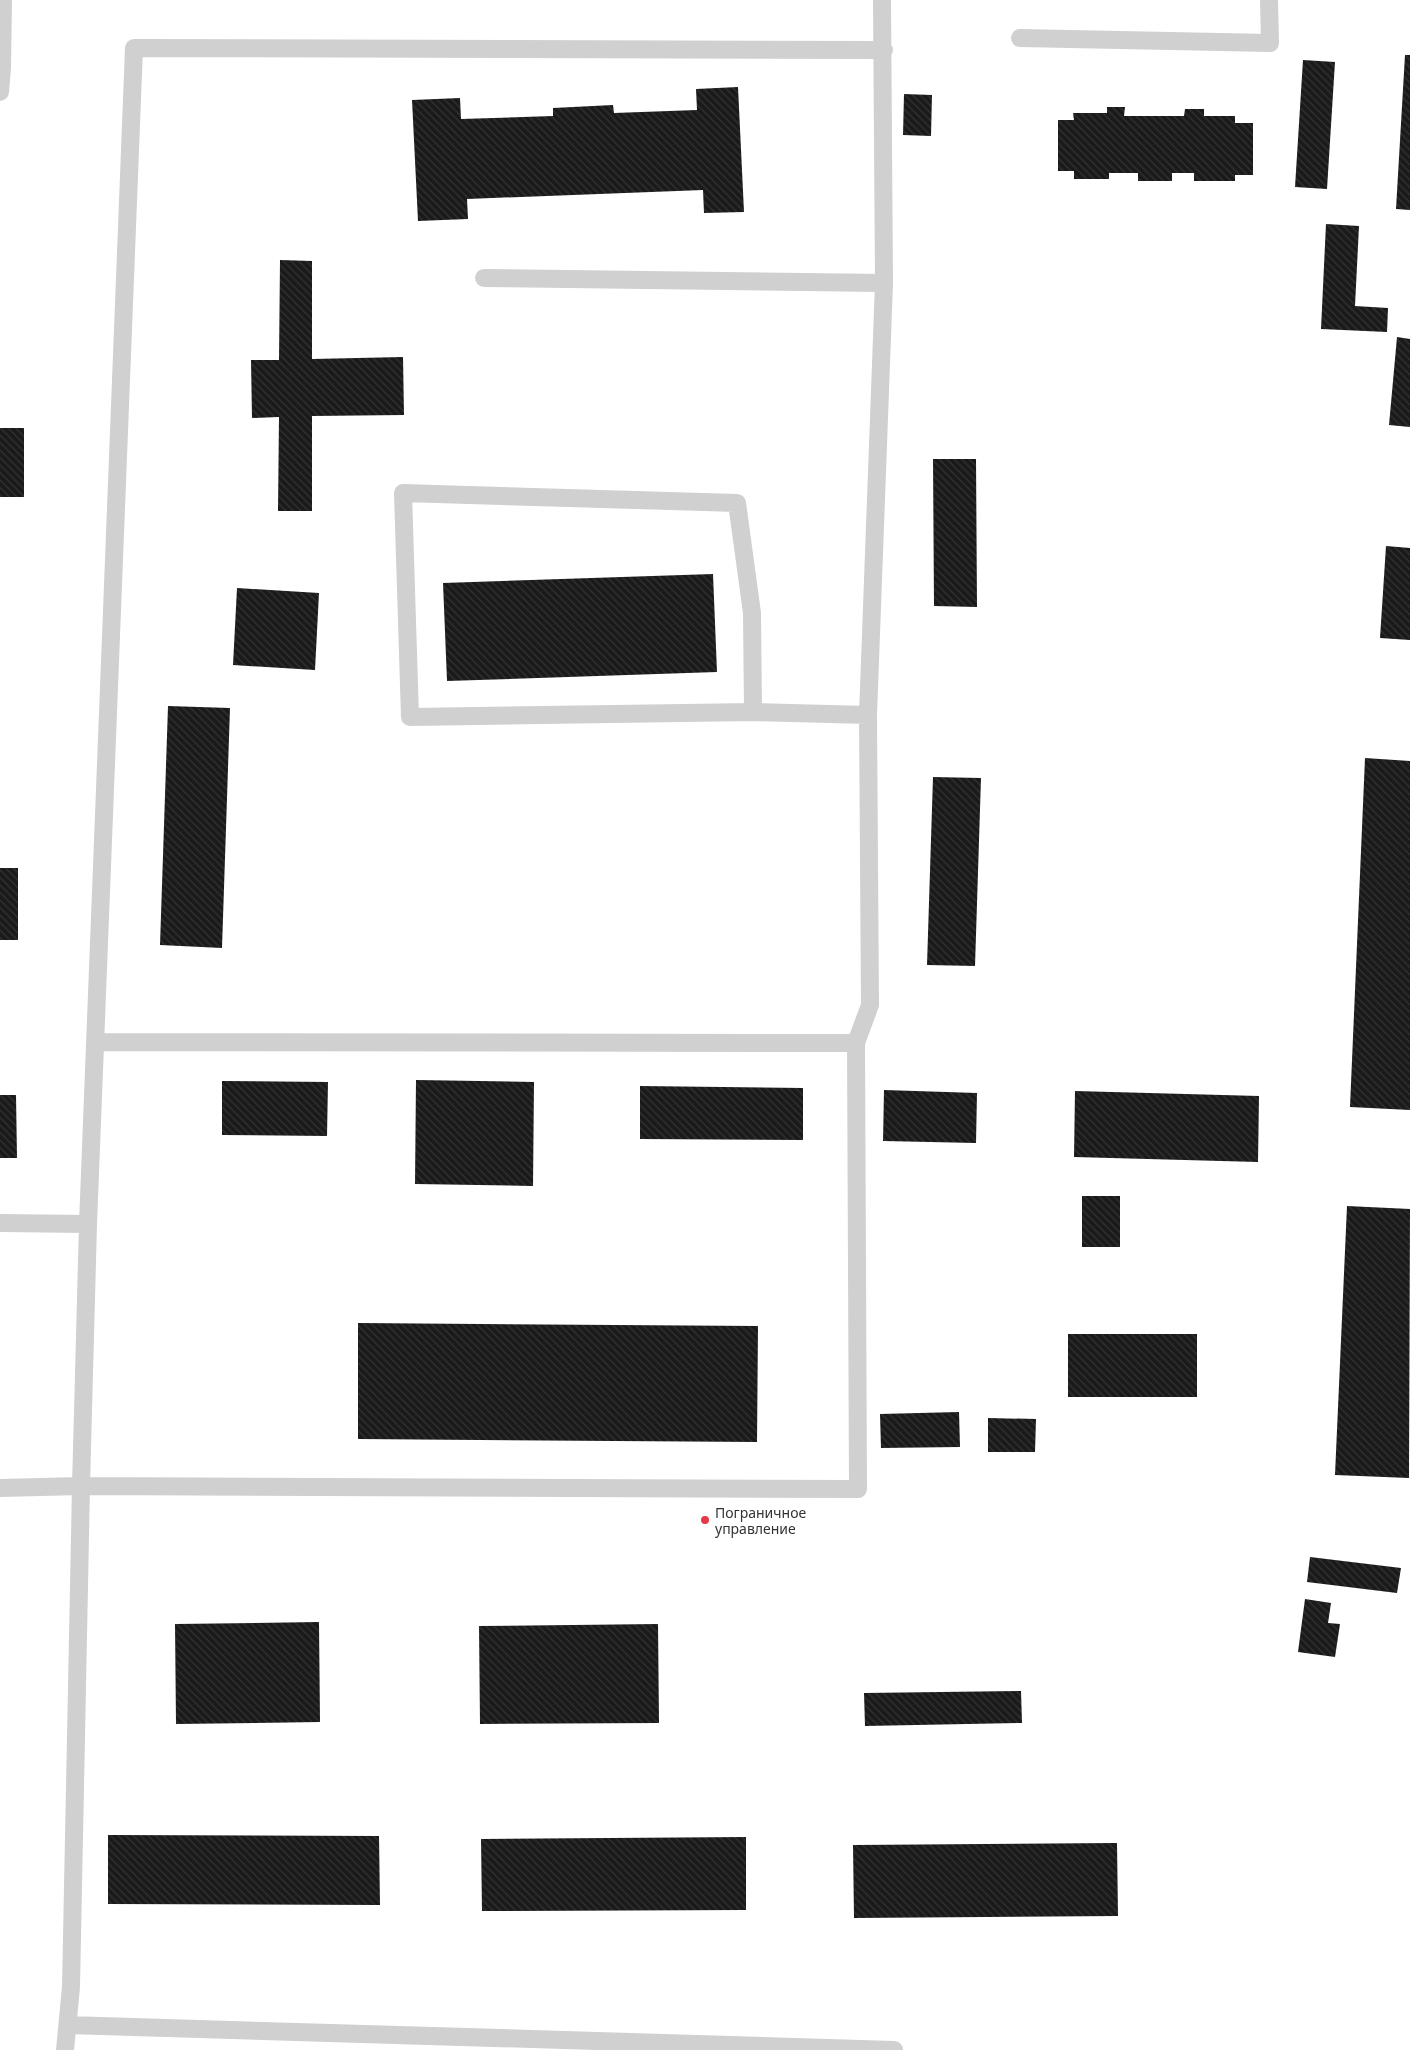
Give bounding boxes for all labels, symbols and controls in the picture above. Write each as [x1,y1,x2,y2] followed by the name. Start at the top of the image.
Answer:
[715,1503,806,1538] place label: Пограничное управление
[699,1514,711,1526] marker: Пограничное управление

